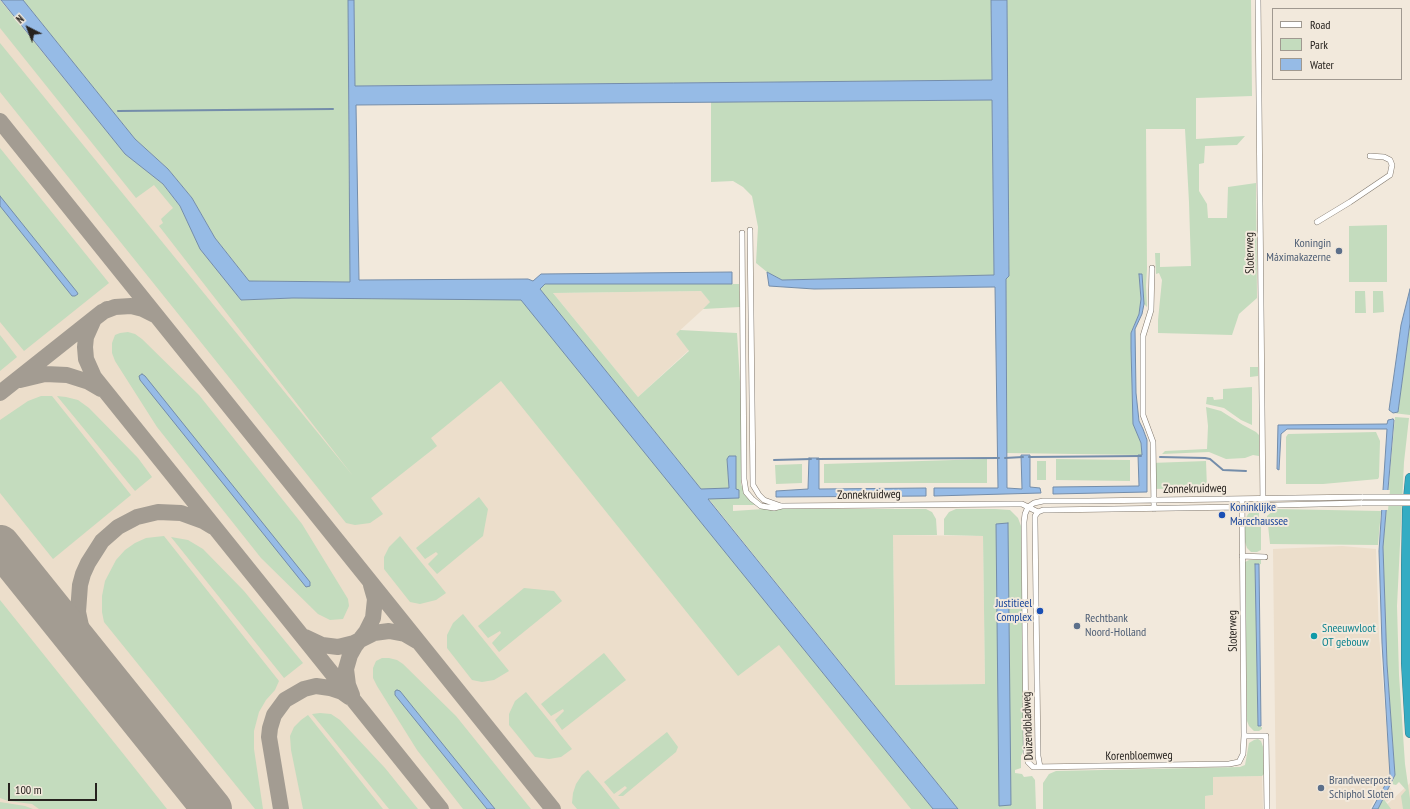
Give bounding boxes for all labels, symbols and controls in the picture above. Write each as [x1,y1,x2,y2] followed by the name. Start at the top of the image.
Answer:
[8,8,48,48] north arrow
[1272,8,1402,80] legend
[13,12,27,26] text: N
[1310,17,1330,32] text: Road
[1310,37,1328,52] text: Park
[1310,57,1334,72] text: Water
[1242,232,1258,274] street label: Sloterweg
[1266,237,1331,265] place label: Koningin Máximakazerne
[1334,246,1344,256] marker: Koningin Máximakazerne
[1163,481,1227,497] street label: Zonnekruidweg
[837,487,901,503] street label: Zonnekruidweg
[1230,501,1288,529] place label: Koninklijke Marechaussee
[1217,510,1227,520] marker: Koninklijke Marechaussee
[995,597,1032,625] place label: Justitieel Complex
[1035,606,1045,616] marker: Justitieel Complex
[1225,610,1241,652] street label: Sloterweg
[1085,612,1146,640] place label: Rechtbank Noord-Holland
[1072,621,1082,631] marker: Rechtbank Noord-Holland
[1322,622,1376,650] place label: Sneeuwvloot OT gebouw
[1309,631,1319,641] marker: Sneeuwvloot OT gebouw
[1020,691,1036,761] street label: Duizendbladweg
[1105,748,1173,764] street label: Korenbloemweg
[1329,774,1394,802] place label: Brandweerpost Schiphol Sloten
[10,775,99,801] scale bar
[15,782,42,797] text: 100 m
[1316,783,1326,793] marker: Brandweerpost Schiphol Sloten

